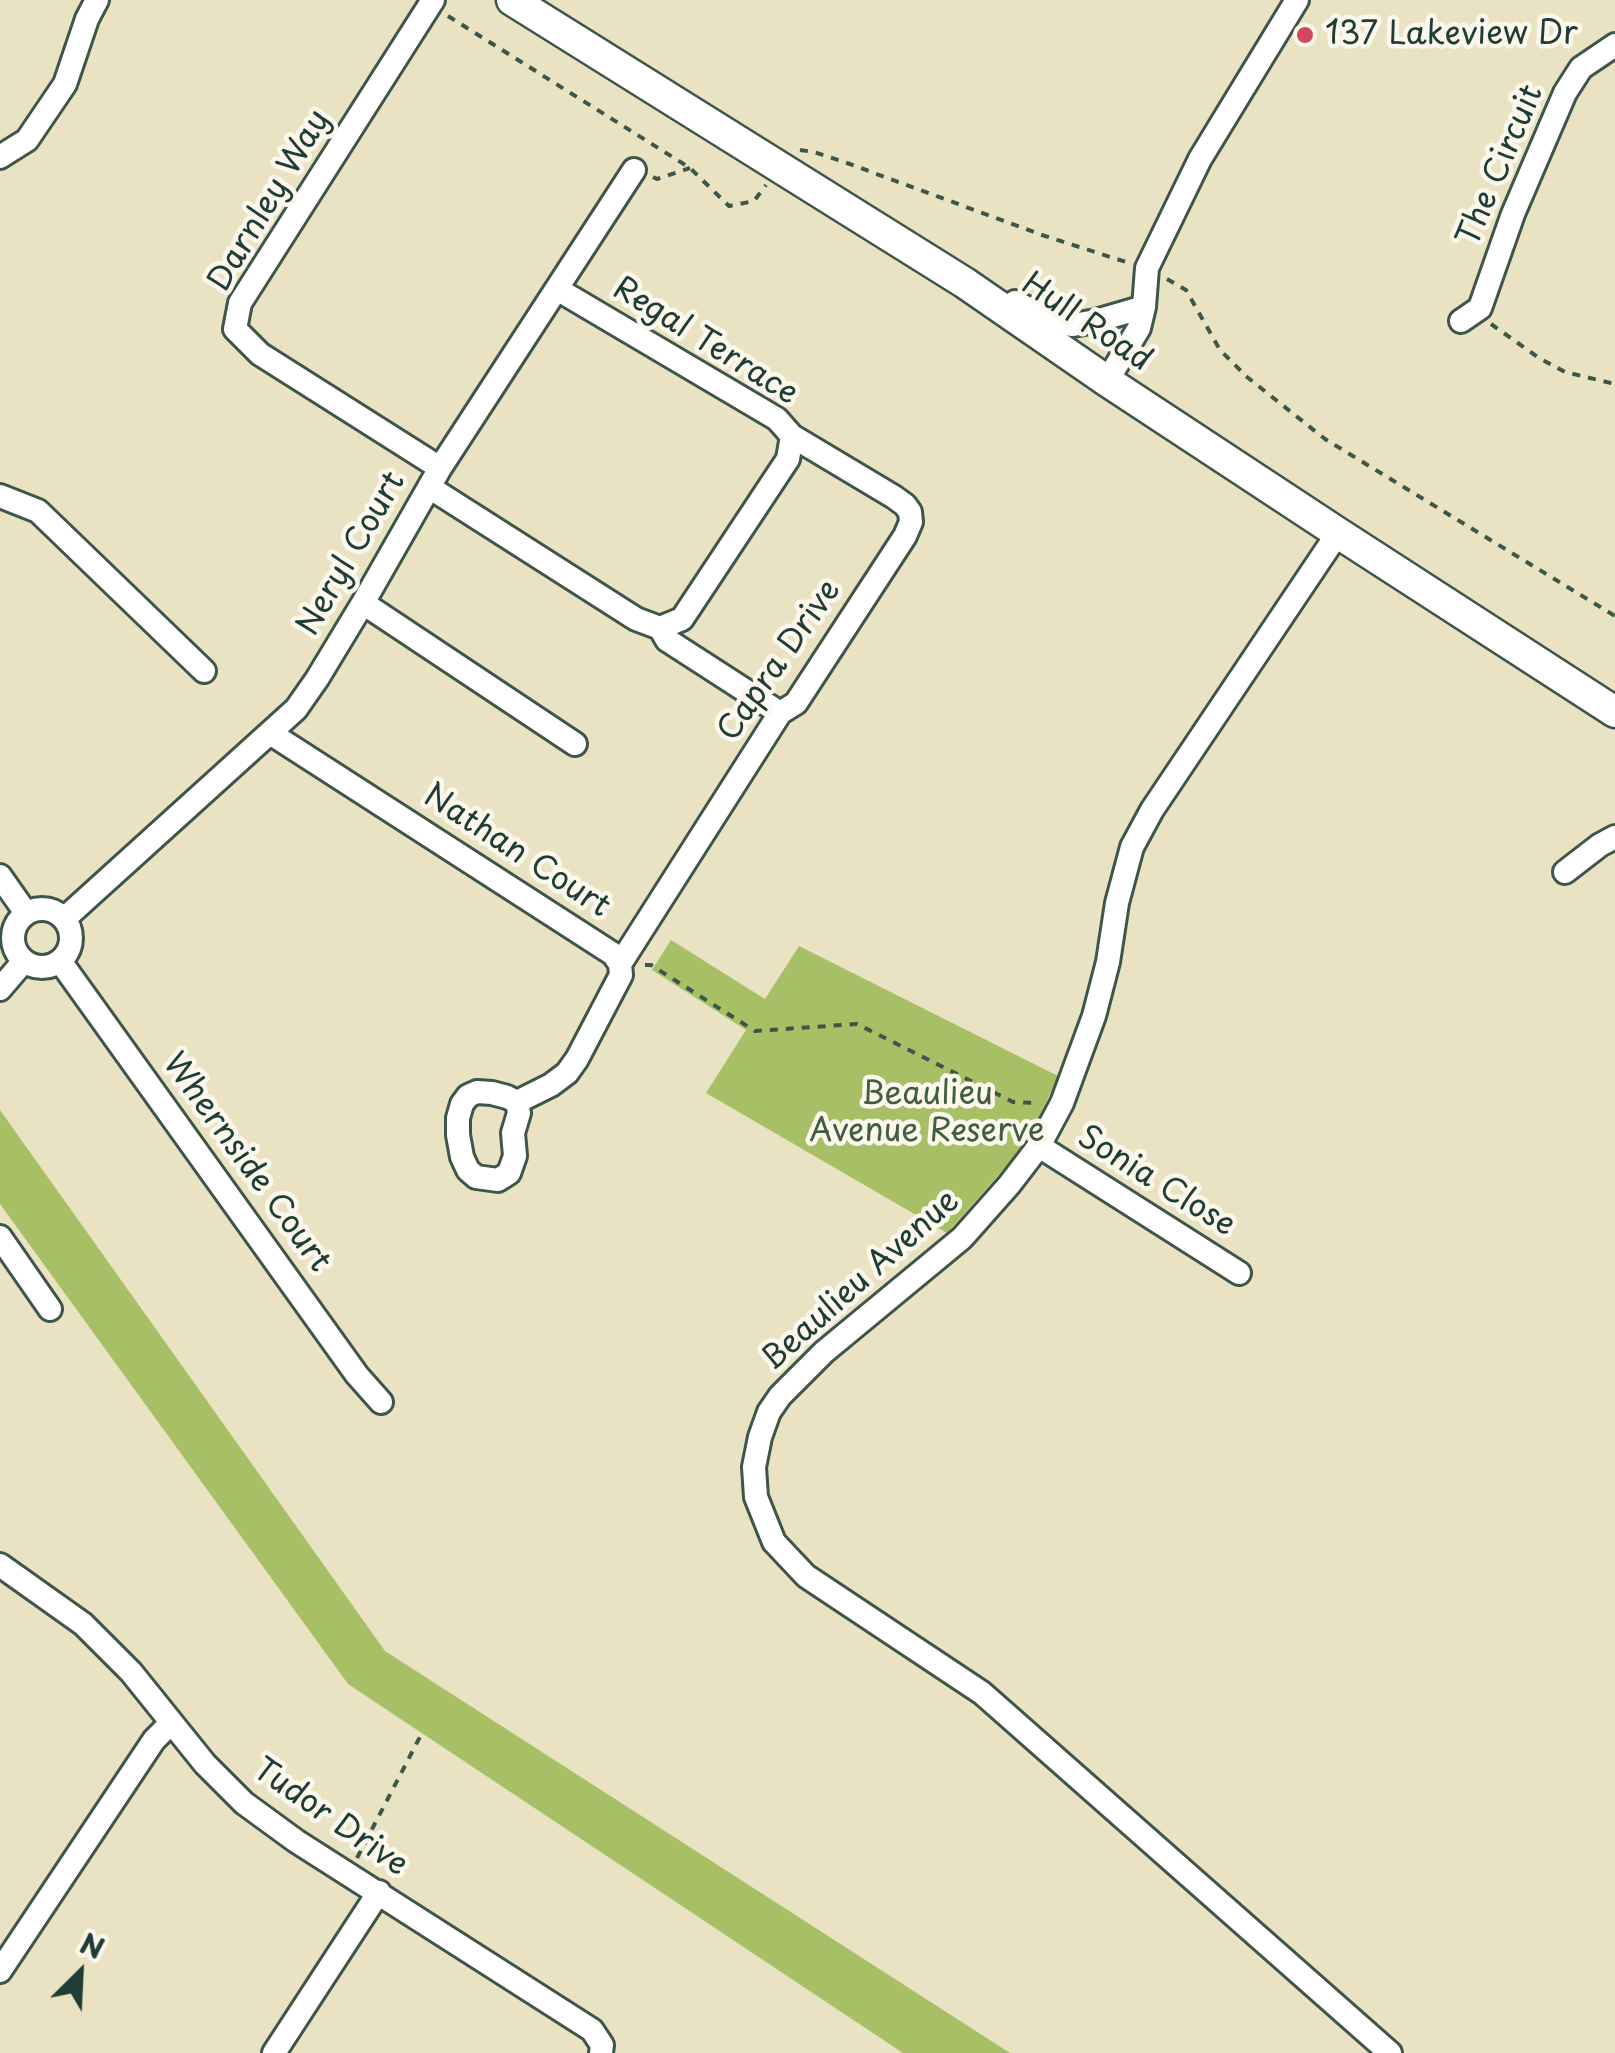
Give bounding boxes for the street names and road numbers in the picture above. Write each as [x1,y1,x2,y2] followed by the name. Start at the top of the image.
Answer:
[1450,80,1552,252] street label: The Circuit
[201,103,339,299] street label: Darnley Way
[1014,265,1158,381] street label: Hull Road
[606,270,804,414] street label: Regal Terrace
[290,465,414,643] street label: Neryl Court
[710,573,850,749] street label: Capra Drive
[415,777,617,927] street label: Nathan Court
[154,1046,338,1280] street label: Whernside Court
[1070,1118,1242,1246] street label: Sonia Close
[755,1182,967,1380] street label: Beaulieu Avenue
[245,1751,415,1885] street label: Tudor Drive

